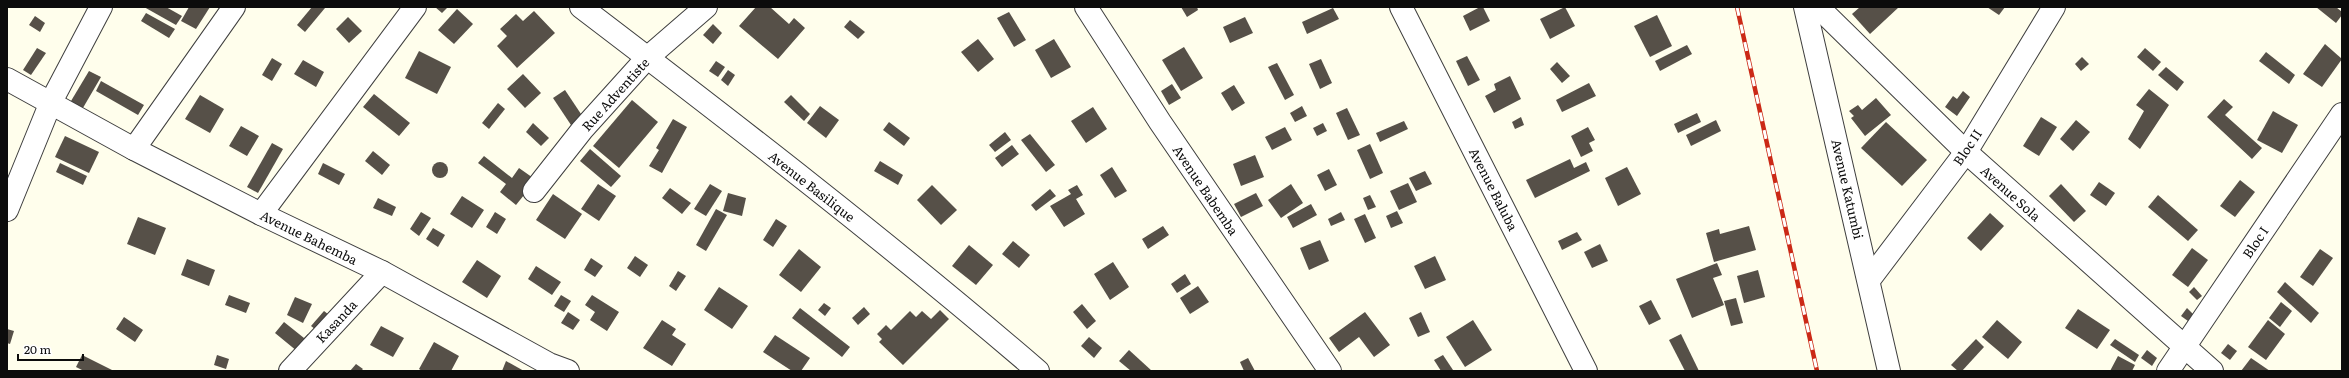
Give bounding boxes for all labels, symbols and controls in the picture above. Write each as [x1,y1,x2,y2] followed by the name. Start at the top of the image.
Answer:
[577,53,653,135] street label: Rue Adventiste
[1948,125,1986,169] street label: Bloc II
[1827,137,1869,242] street label: Avenue Katumbi
[1169,141,1243,239] street label: Avenue Babemba
[1465,144,1523,234] street label: Avenue Baluba
[765,146,860,226] street label: Avenue Basilique
[1977,161,2045,225] street label: Avenue Sola
[257,205,361,269] street label: Avenue Bahemba
[2237,222,2273,262] street label: Bloc I
[311,295,361,347] street label: Kasanda
[18,336,83,362] scale bar
[24,340,51,358] text: 20 m

